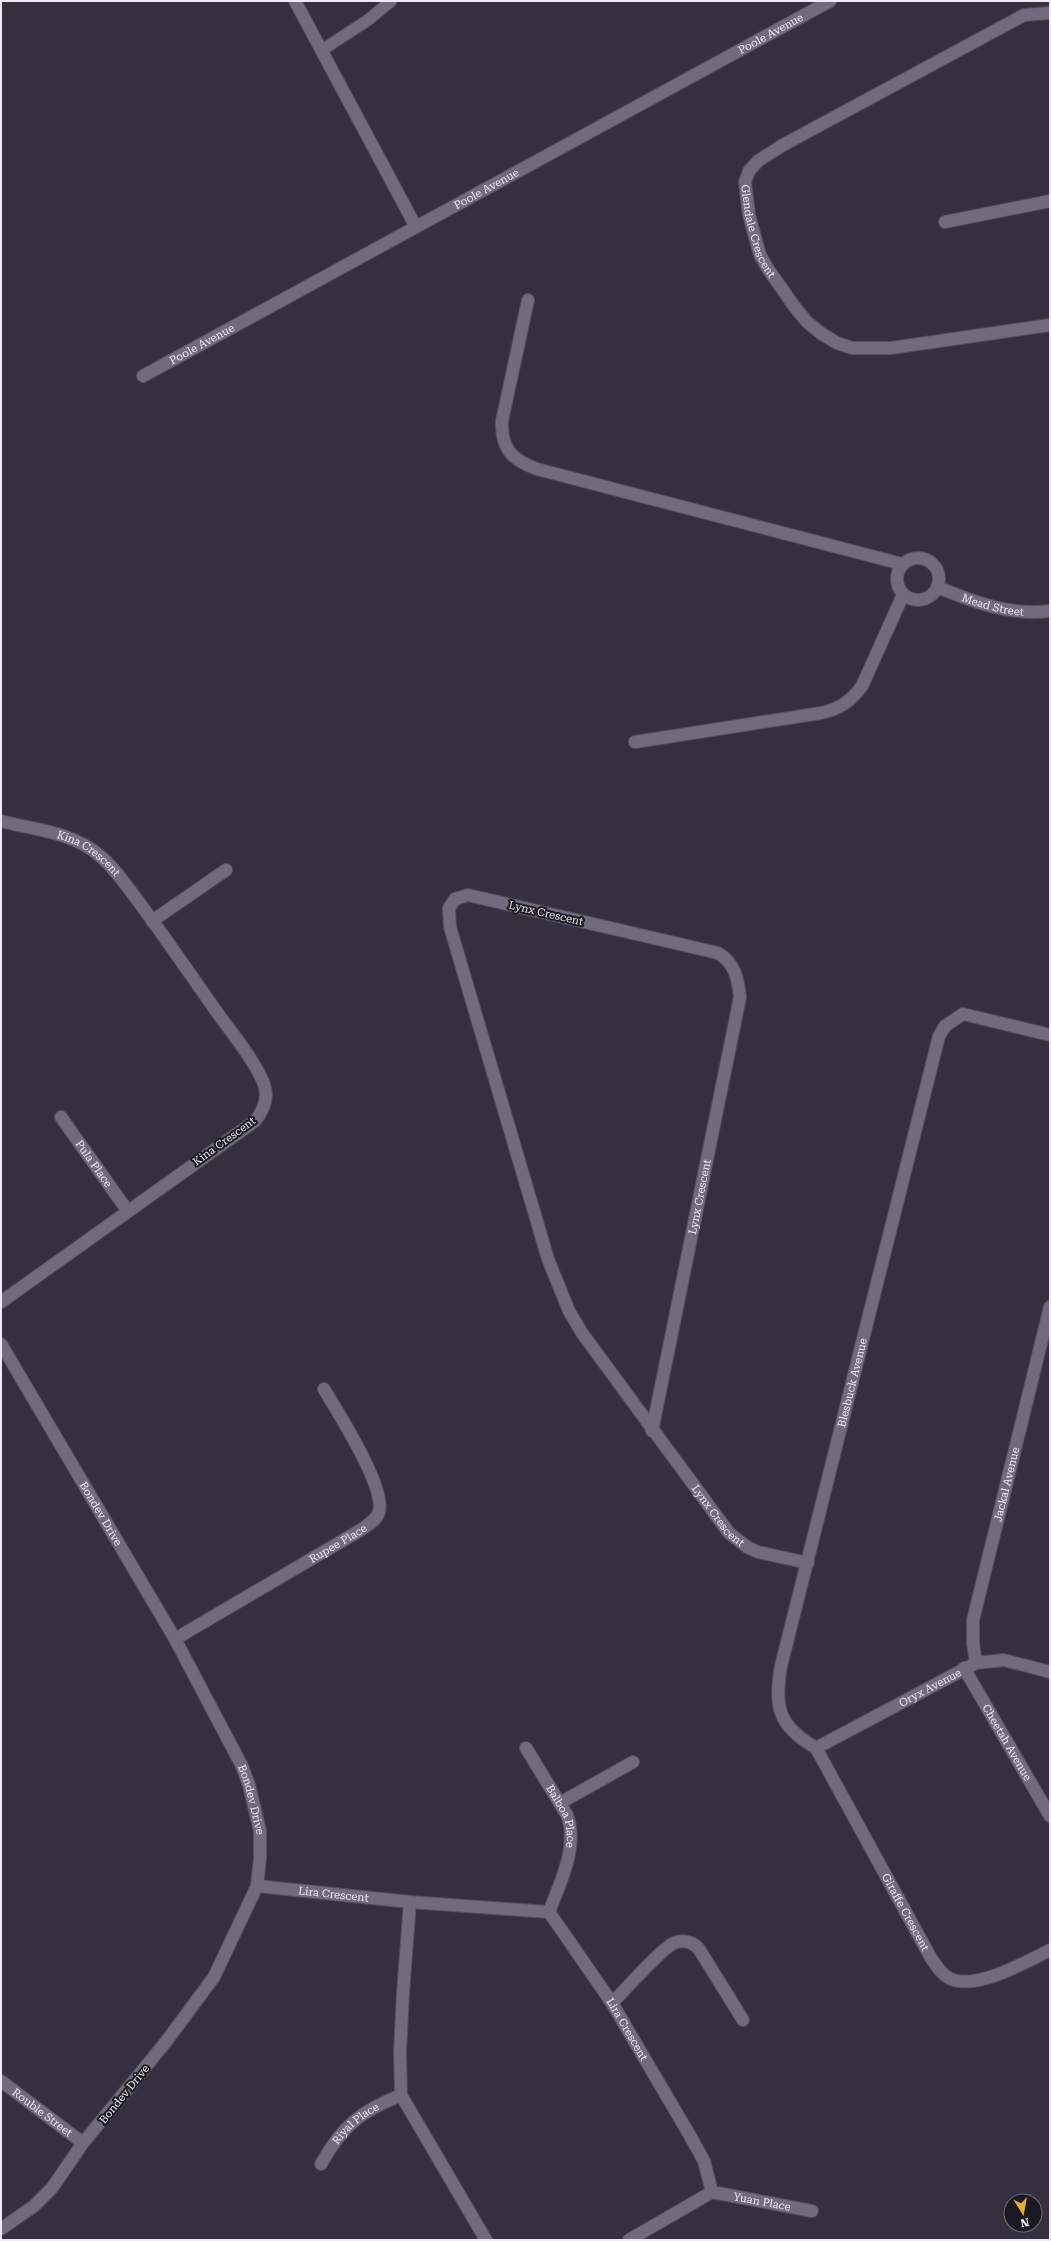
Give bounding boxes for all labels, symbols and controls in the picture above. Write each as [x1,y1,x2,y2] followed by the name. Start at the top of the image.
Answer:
[736,11,806,57] street label: Poole Avenue
[452,166,521,212] street label: Poole Avenue
[738,184,778,280] street label: Glendale Crescent
[167,321,237,367] street label: Poole Avenue
[960,591,1024,619] street label: Mead Street
[55,828,123,879] street label: Kina Crescent
[507,899,585,928] street label: Lynx Crescent
[190,1114,258,1169] street label: Kina Crescent
[72,1138,115,1190] street label: Pula Place
[686,1158,714,1236] street label: Lynx Crescent
[835,1337,870,1429] street label: Blesbuck Avenue
[991,1446,1022,1523] street label: Jackal Avenue
[77,1480,125,1548] street label: Bondev Drive
[689,1482,747,1550] street label: Lynx Crescent
[307,1522,369,1566] street label: Rupee Place
[897,1666,964,1710] street label: Oryx Avenue
[979,1702,1034,1783] street label: Cheetah Avenue
[235,1763,266,1834] street label: Bondev Drive
[543,1783,577,1848] street label: Balboa Place
[879,1871,932,1953] street label: Giraffe Crescent
[298,1884,369,1905] street label: Lira Crescent
[603,1996,650,2063] street label: Lira Crescent
[97,2062,152,2126] street label: Bondev Drive
[10,2086,75,2140] street label: Rouble Street
[329,2100,381,2147] street label: Riyal Place
[732,2190,792,2214] street label: Yuan Place
[1003,2193,1043,2233] north arrow
[1019,2215,1030,2230] text: N

